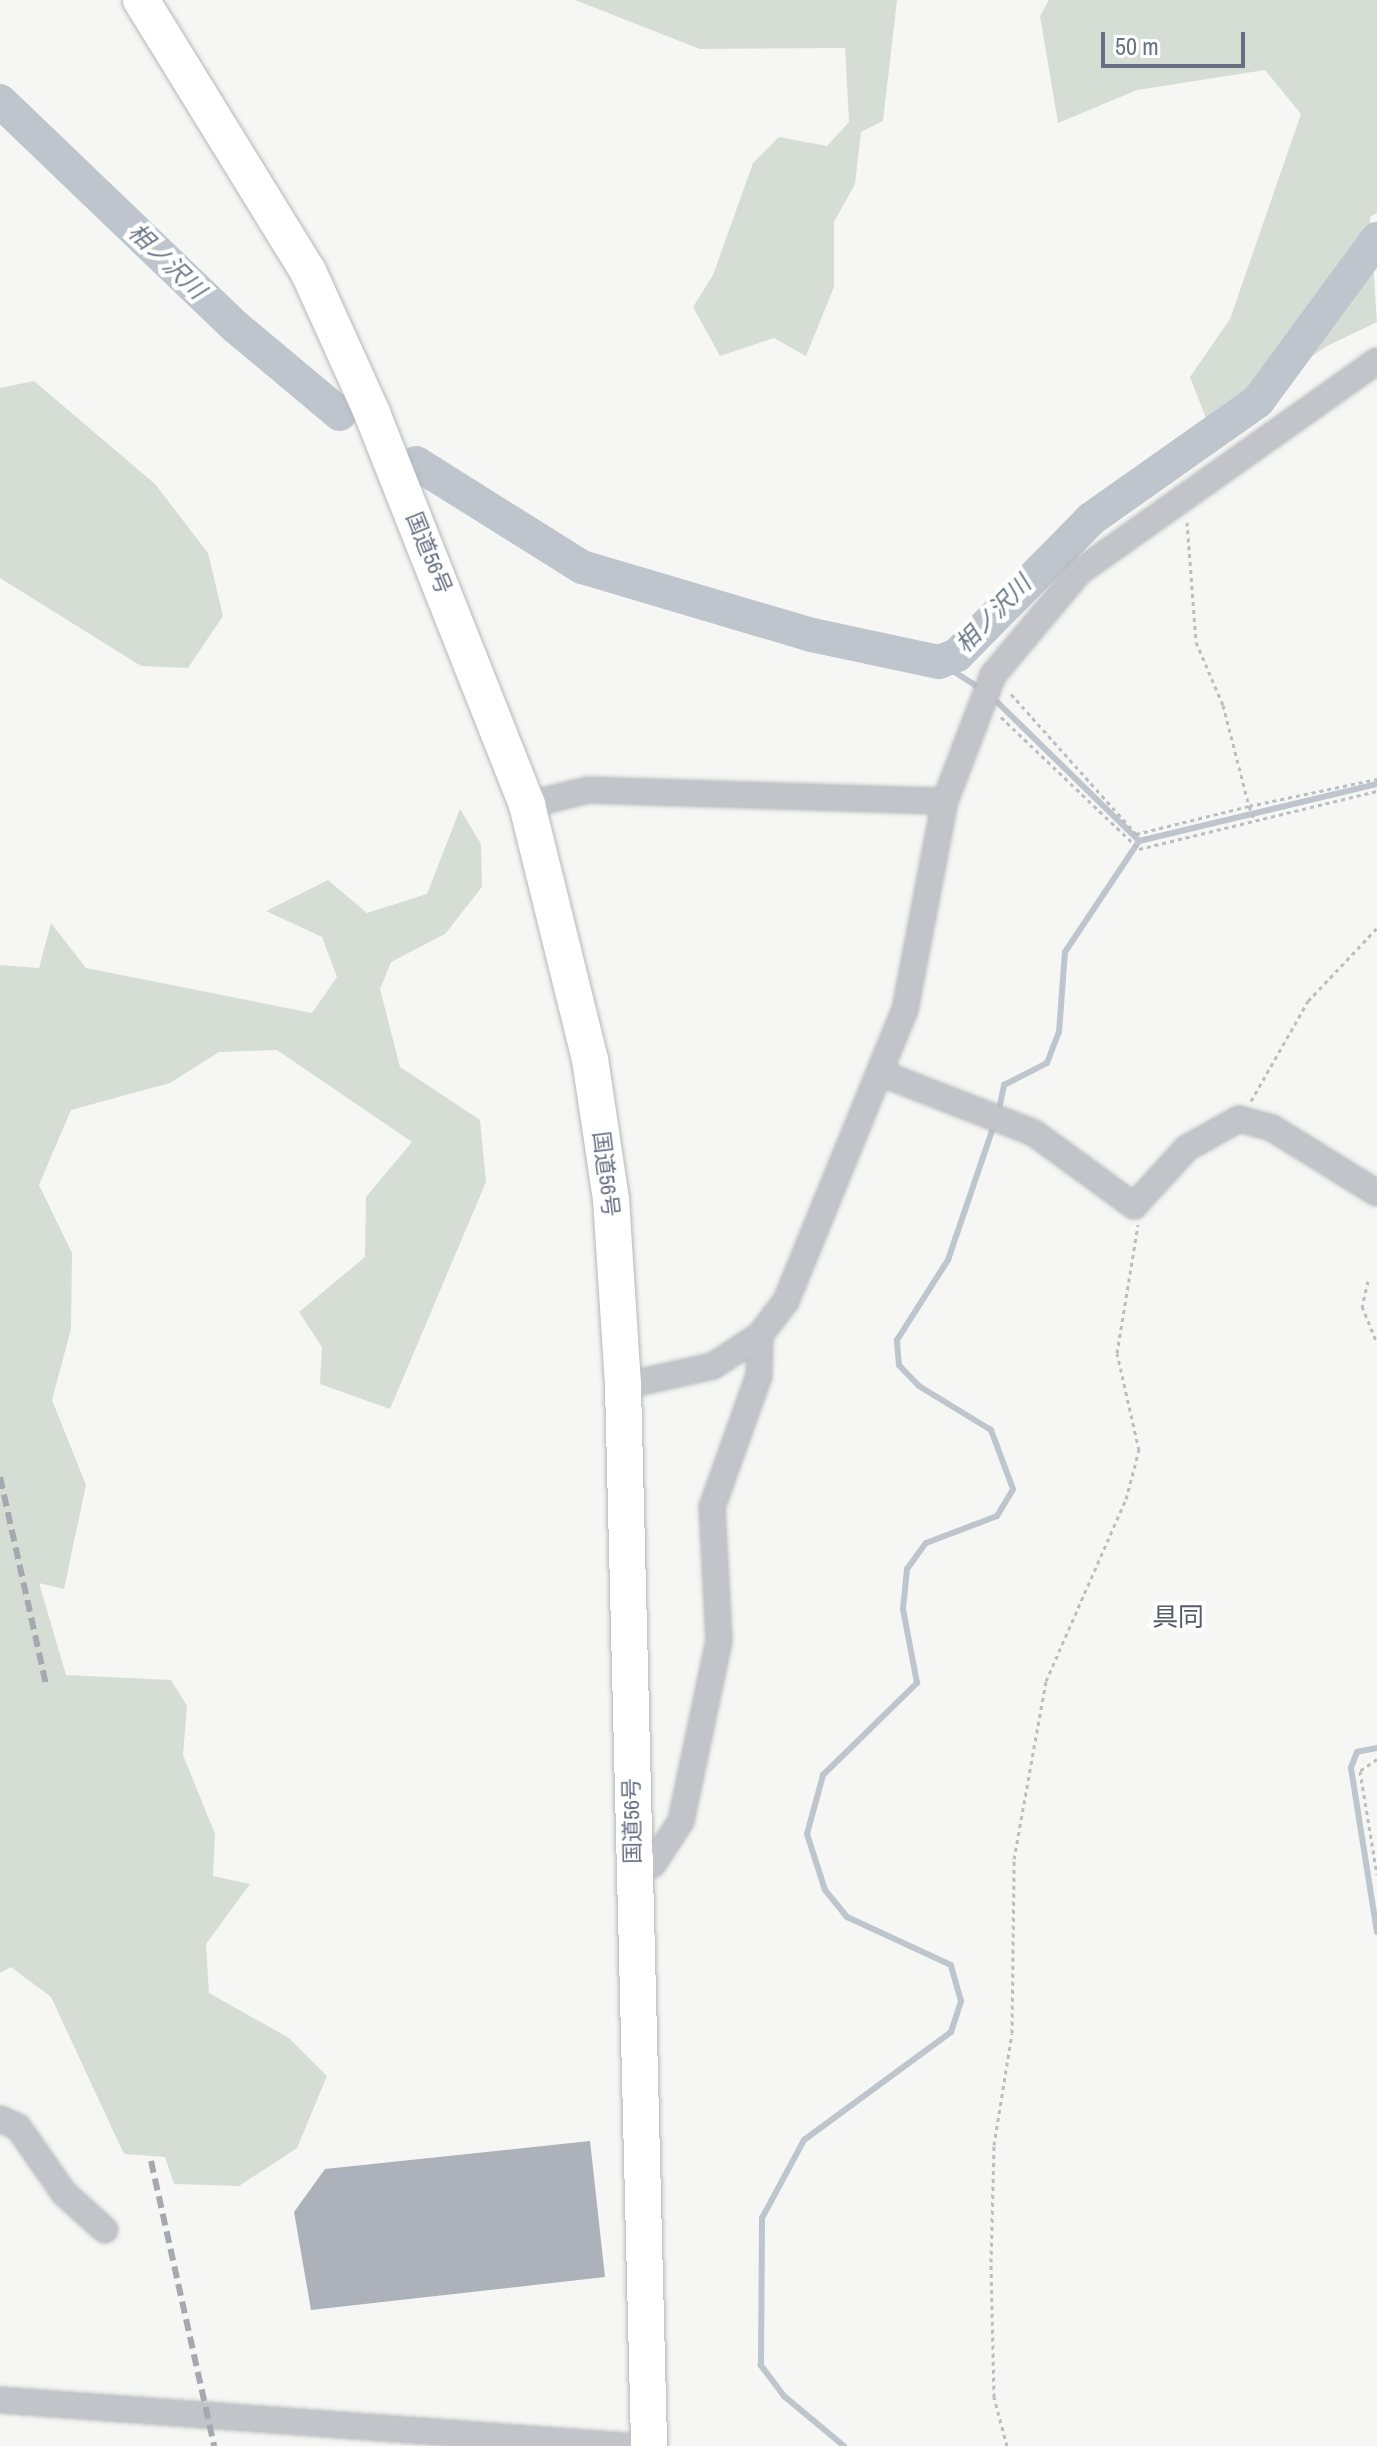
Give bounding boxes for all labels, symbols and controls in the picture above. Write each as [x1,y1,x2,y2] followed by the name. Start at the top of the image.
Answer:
[1105,16,1249,66] scale bar
[1115,30,1159,62] text: 50 m
[122,217,212,305] water label: 相ノ沢川
[401,508,457,598] street label: 国道56号
[949,569,1037,659] water label: 相ノ沢川
[588,1130,624,1218] street label: 国道56号
[1152,1601,1204,1633] district label: 具同
[618,1778,646,1864] street label: 国道56号

